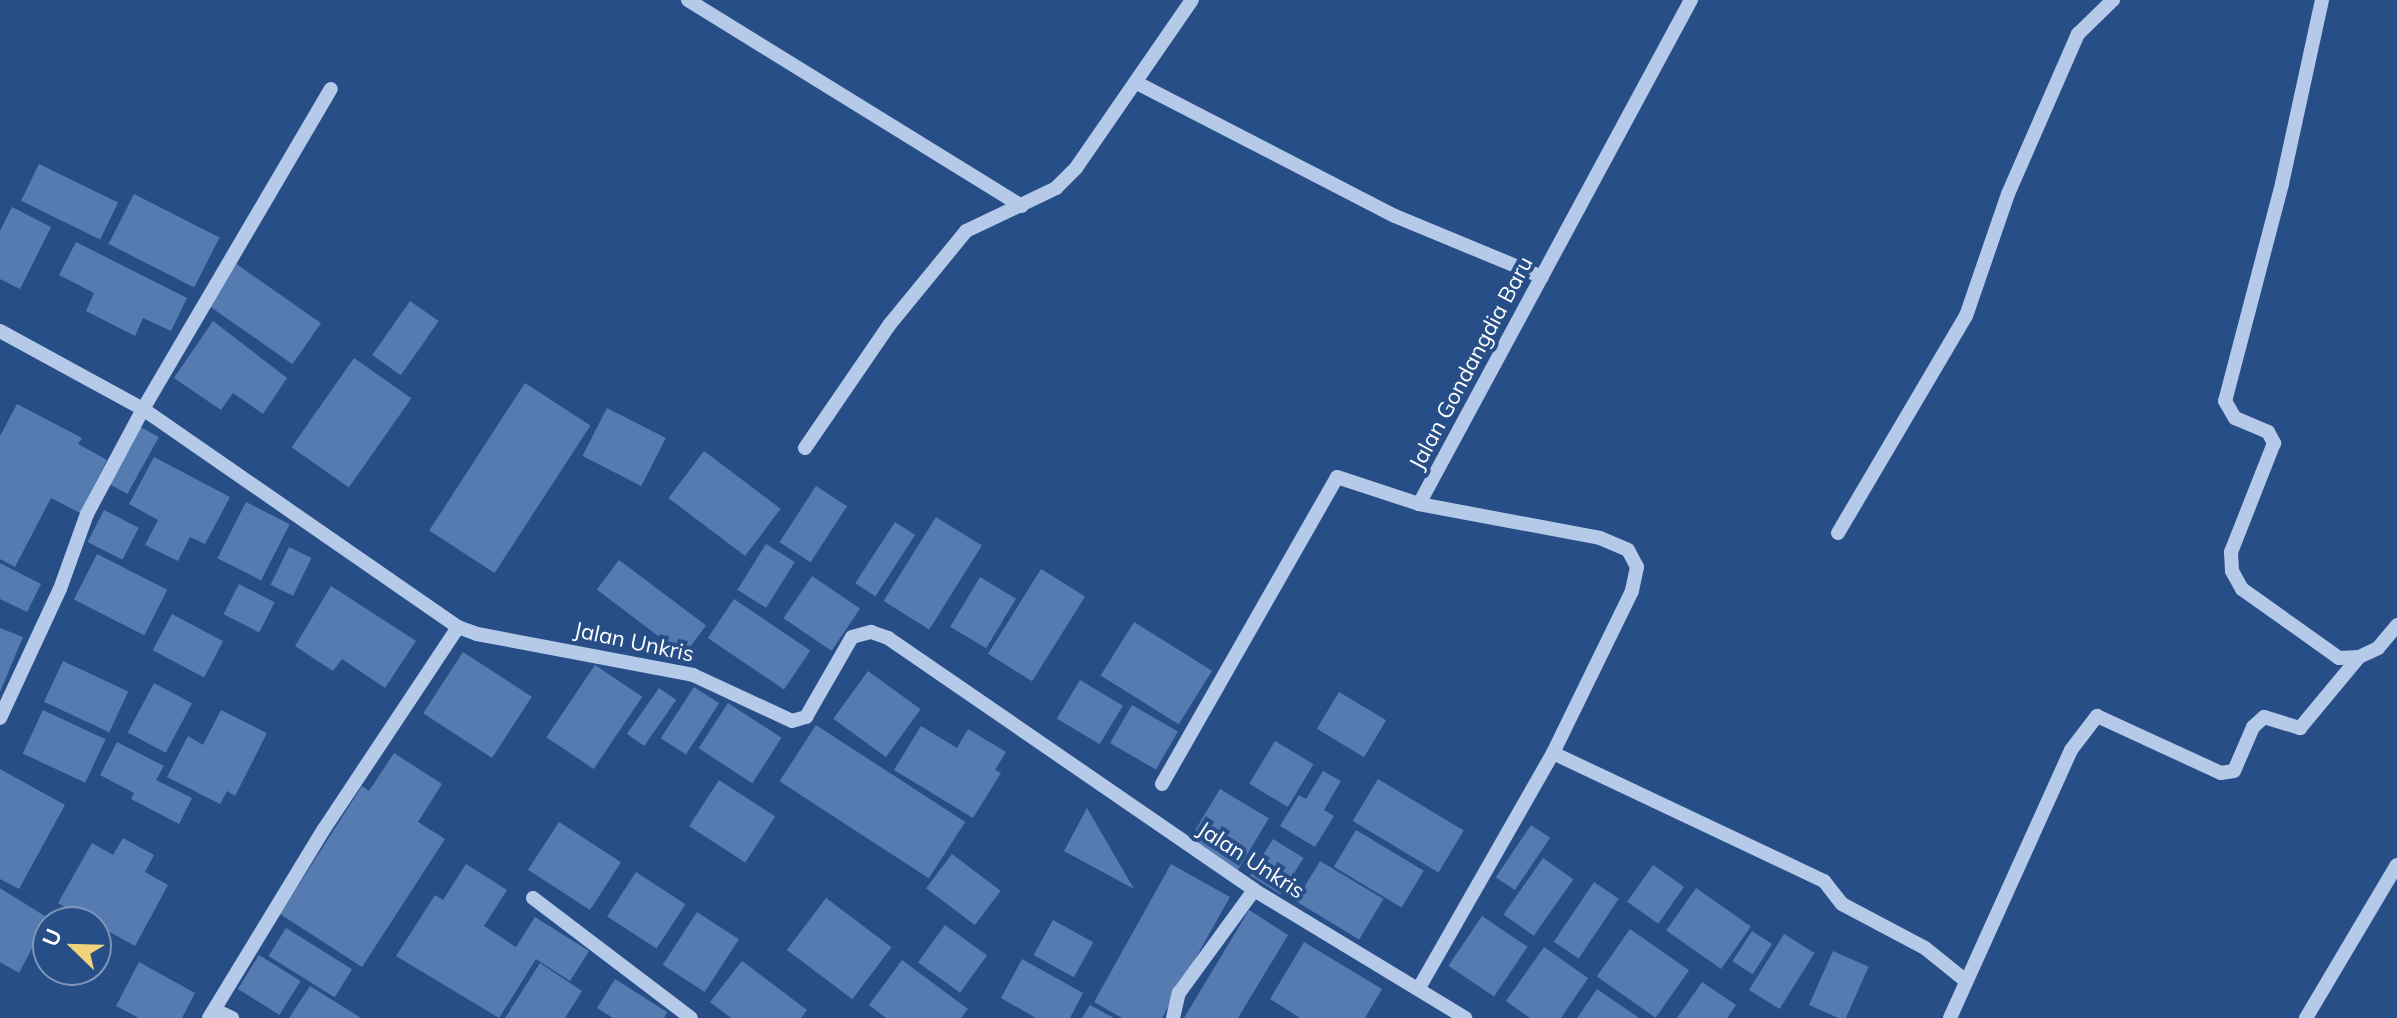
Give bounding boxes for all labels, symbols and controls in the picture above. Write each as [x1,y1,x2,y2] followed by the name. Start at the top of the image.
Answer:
[1404,252,1538,474] street label: Jalan Gondangdia Baru
[572,616,696,668] street label: Jalan Unkris
[1193,816,1309,904] street label: Jalan Unkris
[32,906,112,986] north arrow
[36,924,68,950] text: U

